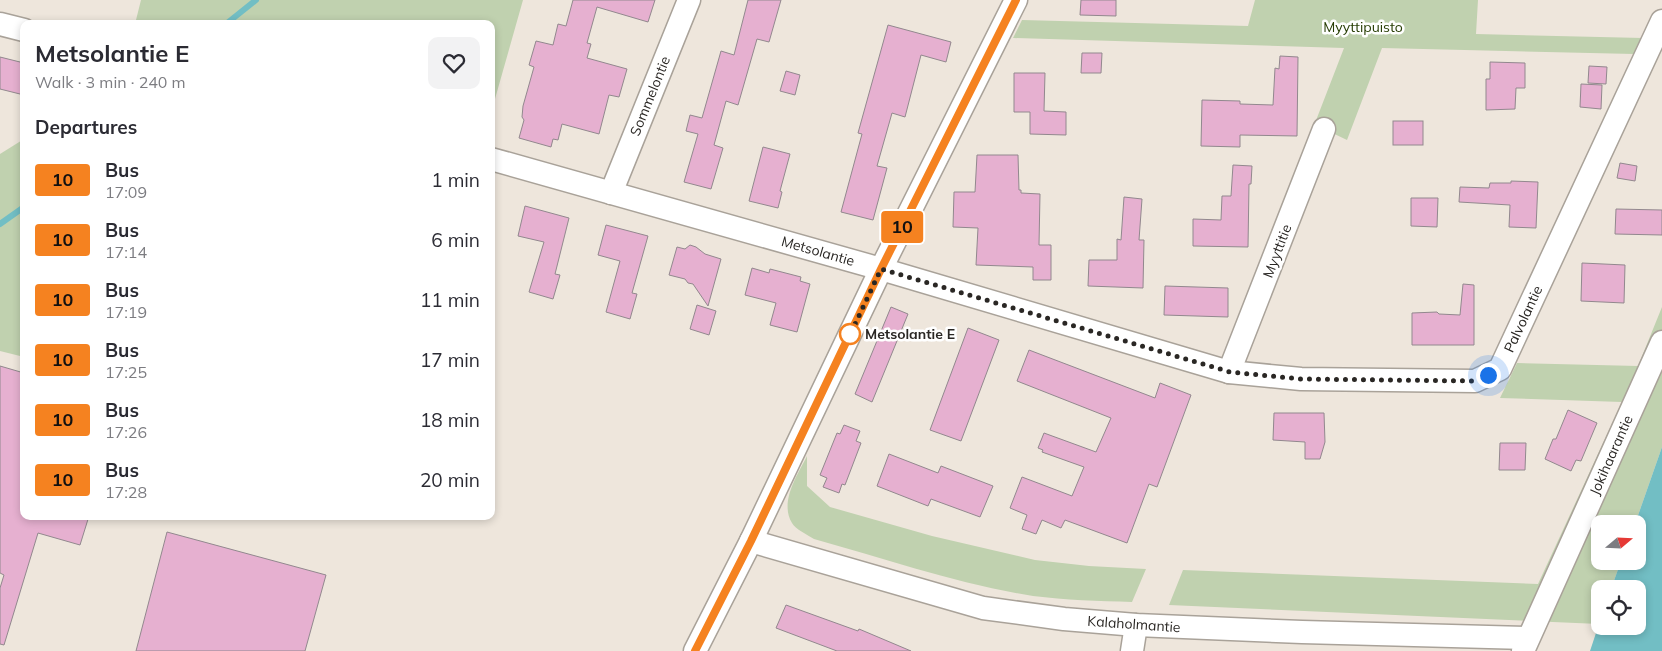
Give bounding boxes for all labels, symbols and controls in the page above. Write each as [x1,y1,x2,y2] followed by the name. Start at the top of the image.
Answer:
[1323,18,1403,36] park label: Myyttipuisto
[428,37,480,89] button: heart
[35,38,189,68] text: Metsolantie E
[626,54,674,138] street label: Sommelontie
[35,72,186,92] text: Walk · 3 min · 240 m
[35,115,137,139] text: Departures
[105,158,139,182] text: Bus
[52,168,73,191] text: 10
[431,168,480,192] text: 1 min
[105,182,147,202] text: 17:09
[880,211,924,243] line badge: 10
[891,215,913,238] text: 10
[105,218,139,242] text: Bus
[1259,222,1295,280] street label: Myyttitie
[52,228,73,251] text: 10
[431,228,480,252] text: 6 min
[779,232,857,270] street label: Metsolantie
[105,242,147,262] text: 17:14
[105,278,139,302] text: Bus
[1500,283,1546,355] street label: Palvolantie
[52,288,73,311] text: 10
[420,288,480,312] text: 11 min
[105,302,147,322] text: 17:19
[839,323,861,345] marker: Metsolantie E
[865,325,955,343] place label: Metsolantie E
[105,338,139,362] text: Bus
[52,348,73,371] text: 10
[420,348,480,372] text: 17 min
[105,362,147,382] text: 17:25
[1476,363,1501,388] your location
[105,398,139,422] text: Bus
[52,408,73,431] text: 10
[420,408,480,432] text: 18 min
[1585,412,1637,498] street label: Jokihaarantie
[105,422,147,442] text: 17:26
[105,458,139,482] text: Bus
[52,468,73,491] text: 10
[420,468,480,492] text: 20 min
[105,482,147,502] text: 17:28
[1591,515,1646,570] north arrow
[1591,515,1646,635] map controls
[1591,580,1646,635] button: locate
[1087,612,1181,636] street label: Kalaholmantie

